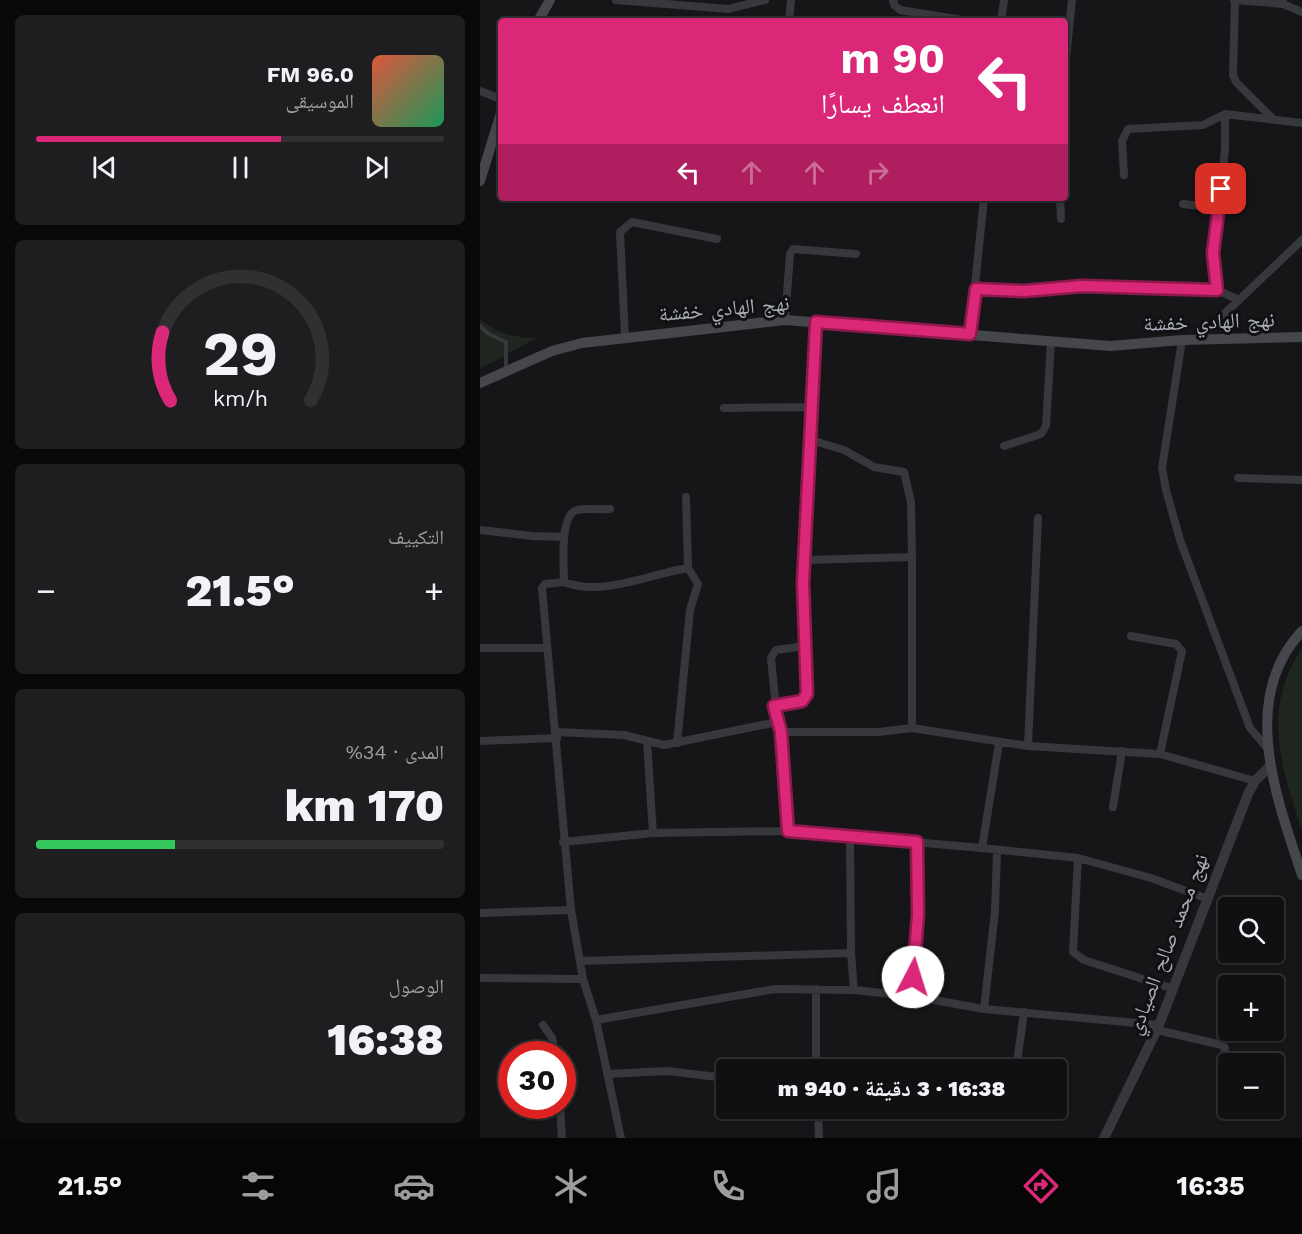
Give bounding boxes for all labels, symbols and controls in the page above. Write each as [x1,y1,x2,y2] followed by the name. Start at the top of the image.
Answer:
[841,34,945,83] text: 90 m
[966,42,1044,120] icon: left
[267,62,354,87] text: 96.0 FM
[821,88,945,120] text: انعطف يسارًا
[286,89,354,113] text: الموسيقى
[88,151,121,184] icon: previous
[224,151,257,184] icon: pause
[360,151,393,184] icon: next
[672,156,705,189] icon: left
[735,156,768,189] icon: ahead
[798,156,831,189] icon: ahead
[861,156,894,189] icon: right
[1195,163,1246,214] pin
[1204,172,1237,205] icon: arrive
[657,290,791,330] street label: نهج الهادي خفشة
[1143,306,1275,340] street label: نهج الهادي خفشة
[202,318,278,391] text: 29
[212,387,268,412] text: km/h
[388,525,444,549] text: التكييف
[185,564,295,617] text: 21.5°
[36,571,56,610] text: −
[424,571,444,610] text: +
[346,740,444,764] text: المدى · 34%
[285,779,444,832] text: 170 km
[1121,850,1217,1040] street label: نهج محمد صالح الصيادي
[1218,897,1284,1119] map controls
[1218,897,1284,963] button: search
[881,945,945,1009] position arrow
[389,974,444,998] text: الوصول
[1218,975,1284,1041] button: +
[327,1013,444,1066] text: 16:38
[498,1041,576,1119] speed limit sign: 30
[1218,1053,1284,1119] button: −
[778,1076,1005,1101] text: 16:38 · 3 دقيقة · 940 m
[237,1165,279,1207] icon: filters
[393,1165,435,1207] icon: car
[550,1165,592,1207] icon: climate
[707,1165,749,1207] icon: phone
[863,1165,905,1207] icon: music
[1020,1165,1062,1207] icon: directions
[57,1170,122,1202] text: 21.5°
[1177,1170,1245,1202] text: 16:35

